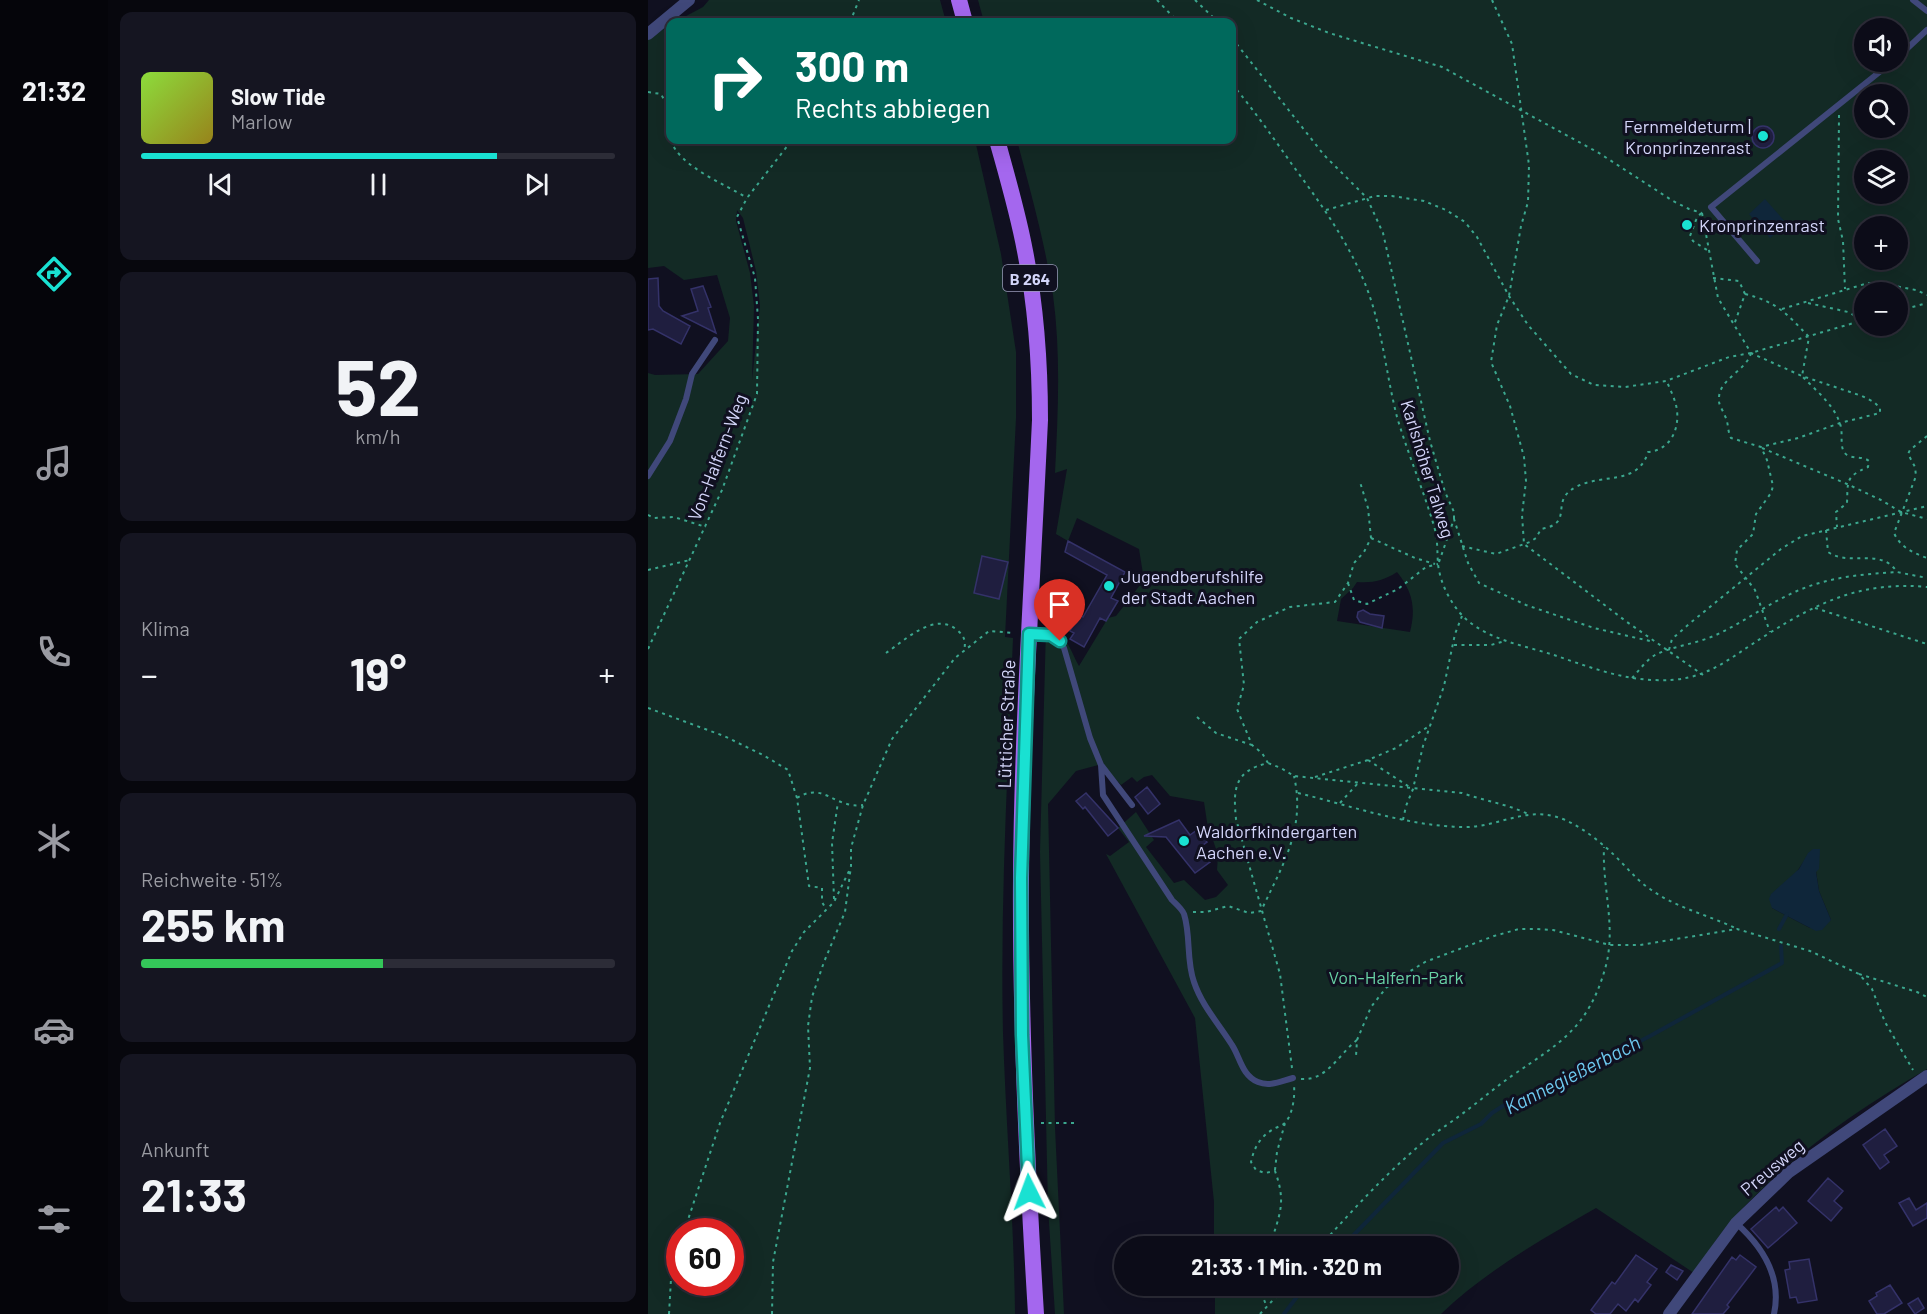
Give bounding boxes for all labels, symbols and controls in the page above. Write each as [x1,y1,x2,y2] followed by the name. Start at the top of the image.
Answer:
[1854,18,1908,336] map controls
[1854,18,1908,72] button: sound
[795,40,909,90] text: 300 m
[696,42,774,120] icon: right
[22,74,86,106] text: 21:32
[231,83,326,109] text: Slow Tide
[1854,84,1908,138] button: search
[795,91,991,123] text: Rechts abbiegen
[231,109,292,133] text: Marlow
[1624,115,1751,158] place label: Fernmeldeturm | Kronprinzenrast
[1756,129,1770,143] marker: Fernmeldeturm | Kronprinzenrast
[1854,150,1908,204] button: layers
[204,168,237,201] icon: previous
[362,168,395,201] icon: pause
[520,168,553,201] icon: next
[1699,214,1825,236] place label: Kronprinzenrast
[1854,216,1908,270] button: +
[1680,218,1694,232] marker: Kronprinzenrast
[33,253,75,295] icon: directions
[1003,265,1057,291] road number: B 264
[1854,282,1908,336] button: −
[335,338,421,432] text: 52
[683,391,751,523] street label: Von-Halfern-Weg
[1397,397,1459,541] street label: Karlshöher Talweg
[355,424,401,448] text: km/h
[33,442,75,484] icon: music
[1121,565,1264,608] place label: Jugendberufshilfe der Stadt Aachen
[1034,579,1085,641] pin
[1102,579,1116,593] marker: Jugendberufshilfe der Stadt Aachen
[1043,588,1076,621] icon: arrive
[141,616,190,640] text: Klima
[33,631,75,673] icon: phone
[350,646,406,700] text: 19°
[141,654,158,694] text: −
[599,654,615,694] text: +
[993,659,1019,789] street label: Lütticher Straße
[33,820,75,862] icon: climate
[1196,820,1357,863] place label: Waldorfkindergarten Aachen e.V.
[1177,834,1191,848] marker: Waldorfkindergarten Aachen e.V.
[141,867,283,891] text: Reichweite · 51%
[141,897,285,951] text: 255 km
[1328,966,1464,988] park label: Von-Halfern-Park
[33,1009,75,1051] icon: car
[1500,1030,1644,1118] water label: Kannegießerbach
[1736,1134,1808,1200] street label: Preusweg
[141,1137,210,1161] text: Ankunft
[997,1160,1061,1224] position arrow
[141,1167,247,1221] text: 21:33
[33,1198,75,1240] icon: filters
[666,1218,744,1296] speed limit sign: 60
[1191,1253,1382,1279] text: 21:33 · 1 Min. · 320 m

